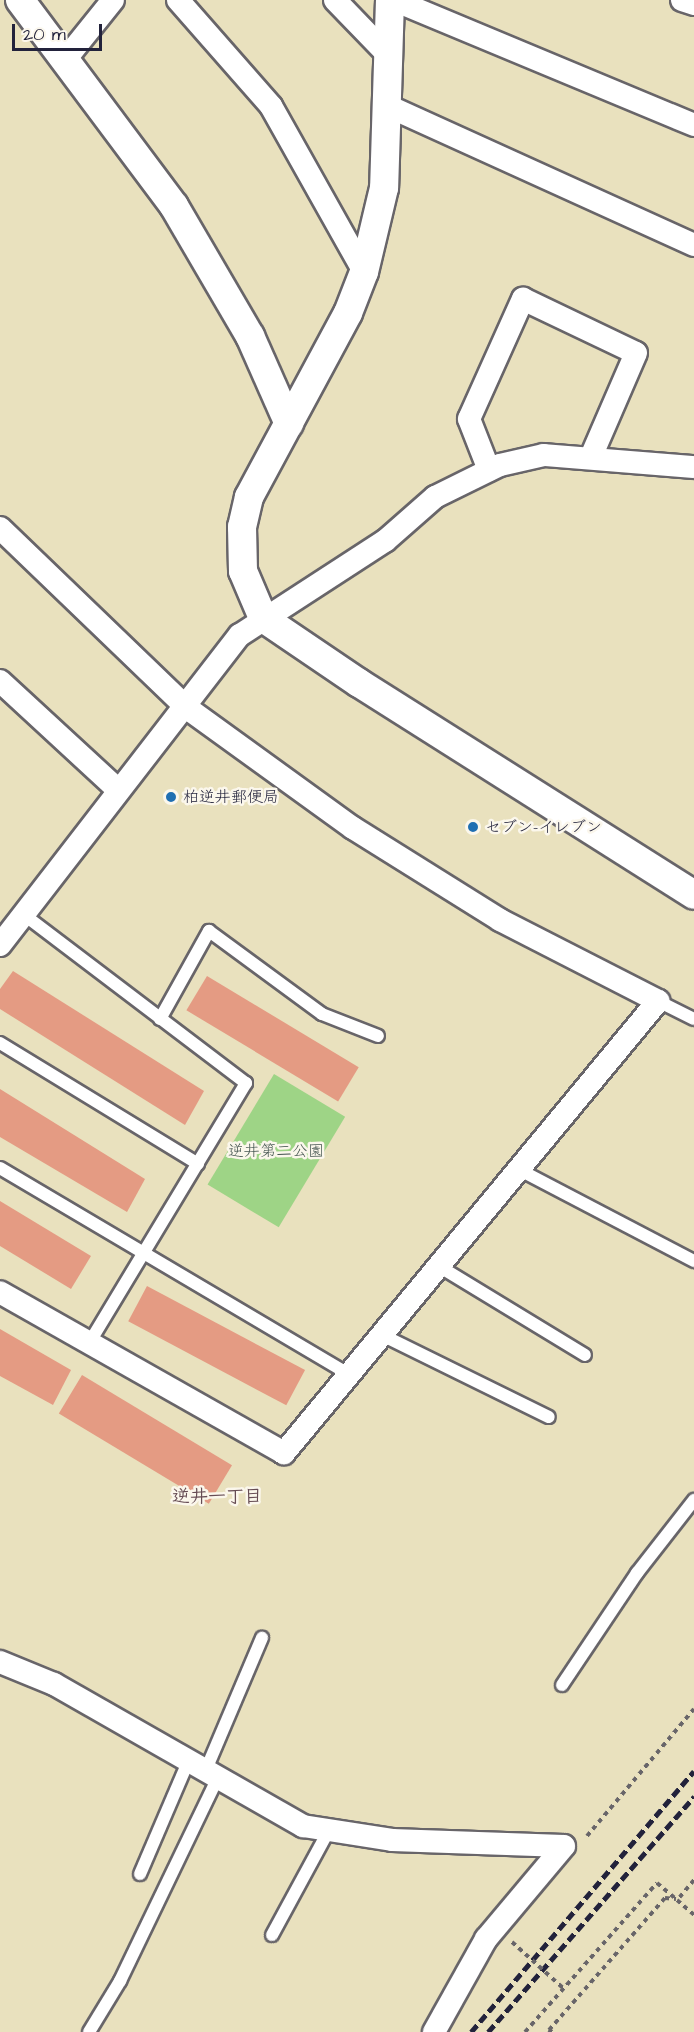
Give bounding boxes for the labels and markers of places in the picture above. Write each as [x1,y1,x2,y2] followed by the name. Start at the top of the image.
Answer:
[183,787,279,807] place label: 柏逆井郵便局
[164,790,178,804] marker: 柏逆井郵便局
[485,817,602,837] place label: セブン-イレブン
[466,820,480,834] marker: セブン-イレブン

